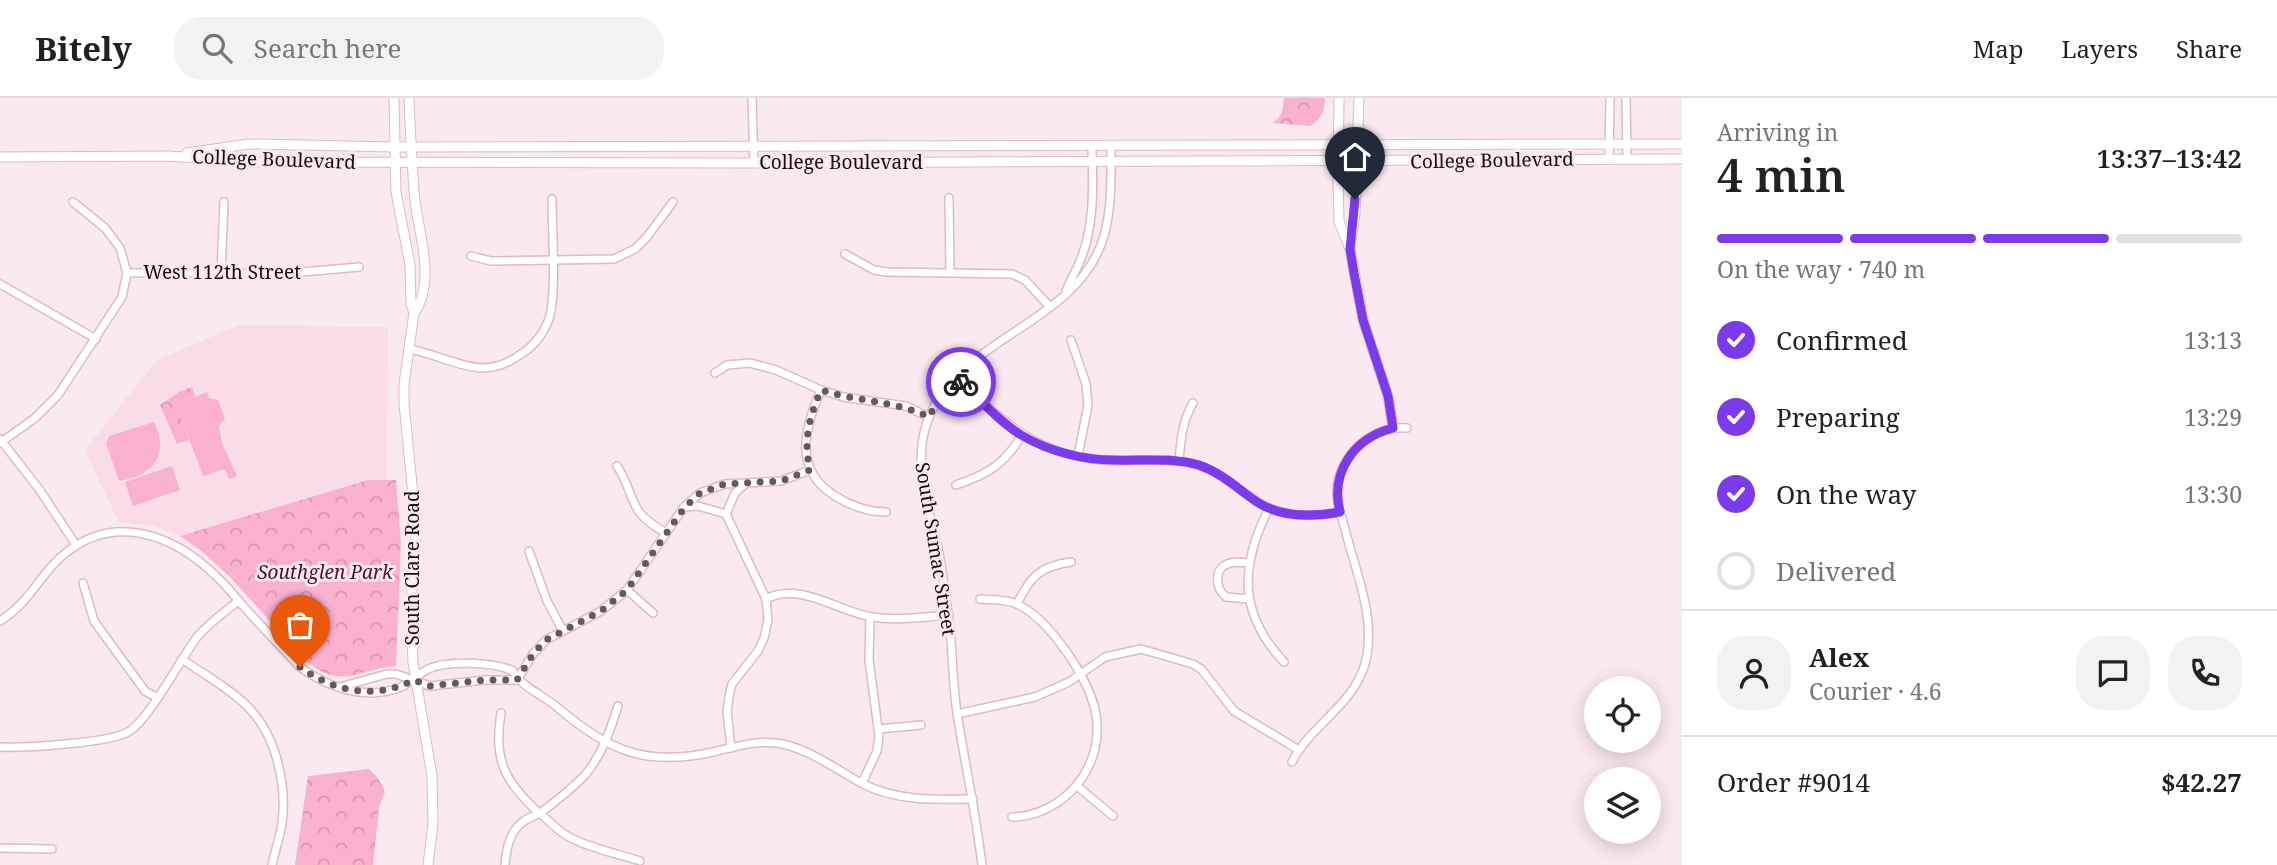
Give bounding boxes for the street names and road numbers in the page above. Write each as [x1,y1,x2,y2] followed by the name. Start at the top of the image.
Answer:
[192,143,357,175] street label: College Boulevard
[1410,146,1574,174] street label: College Boulevard
[759,149,923,175] street label: College Boulevard
[143,259,301,285] street label: West 112th Street
[909,460,963,638] street label: South Sumac Street
[399,490,425,646] street label: South Clare Road

